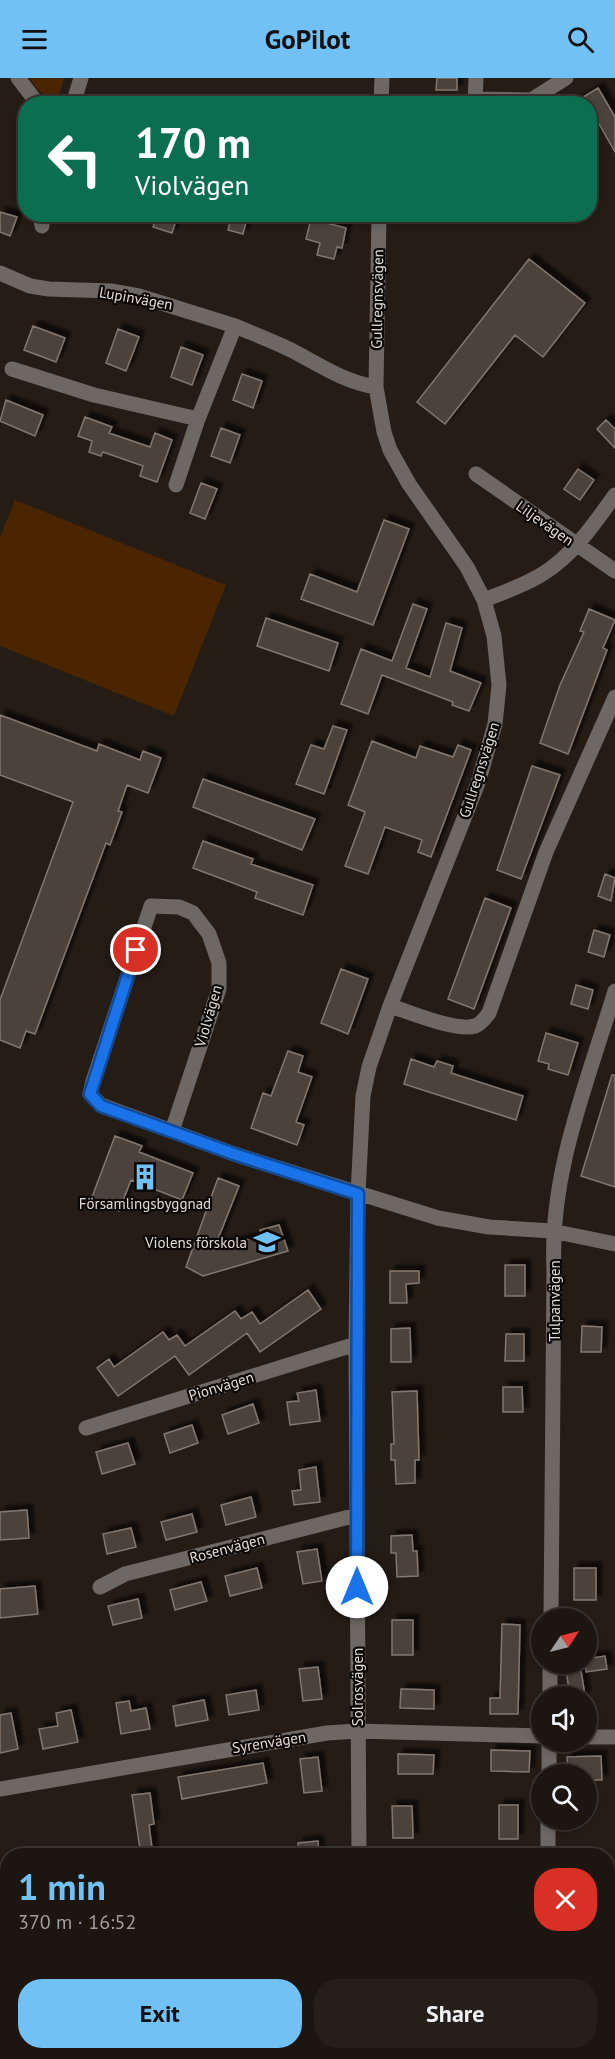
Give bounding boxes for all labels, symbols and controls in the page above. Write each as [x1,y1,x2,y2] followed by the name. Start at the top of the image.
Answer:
[265,22,350,56] text: GoPilot
[18,23,51,56] icon: menu
[564,23,597,56] icon: search
[135,115,251,170] text: 170 m
[36,120,114,198] icon: left
[135,168,249,202] text: Violvägen
[367,249,387,349] street label: Gullregnsvägen
[98,282,174,314] street label: Lupinvägen
[513,496,577,550] street label: Liljevägen
[455,720,503,820] street label: Gullregnsvägen
[110,924,161,975] pin
[119,933,152,966] icon: arrive
[190,983,226,1050] street label: Violvägen
[130,1162,160,1192] building icon: Församlingsbyggnad
[79,1194,211,1213] place label: Församlingsbyggnad
[252,1227,282,1257] school or university icon: Violens förskola
[144,1233,247,1252] place label: Violens förskola
[545,1260,564,1342] street label: Tulpanvägen
[186,1367,256,1405] street label: Pionvägen
[187,1529,267,1567] street label: Rosenvägen
[325,1555,389,1619] position arrow
[531,1608,597,1674] north arrow
[531,1608,597,1830] map controls
[348,1648,367,1726] street label: Solrosvägen
[531,1686,597,1752] button: sound
[231,1727,307,1757] street label: Syrenvägen
[531,1764,597,1830] button: search
[18,1863,106,1910] text: 1 min
[534,1868,597,1931] button: close
[18,1909,136,1935] text: 370 m · 16:52
[18,1979,302,2048] button: Exit
[314,1979,597,2048] button: Share

